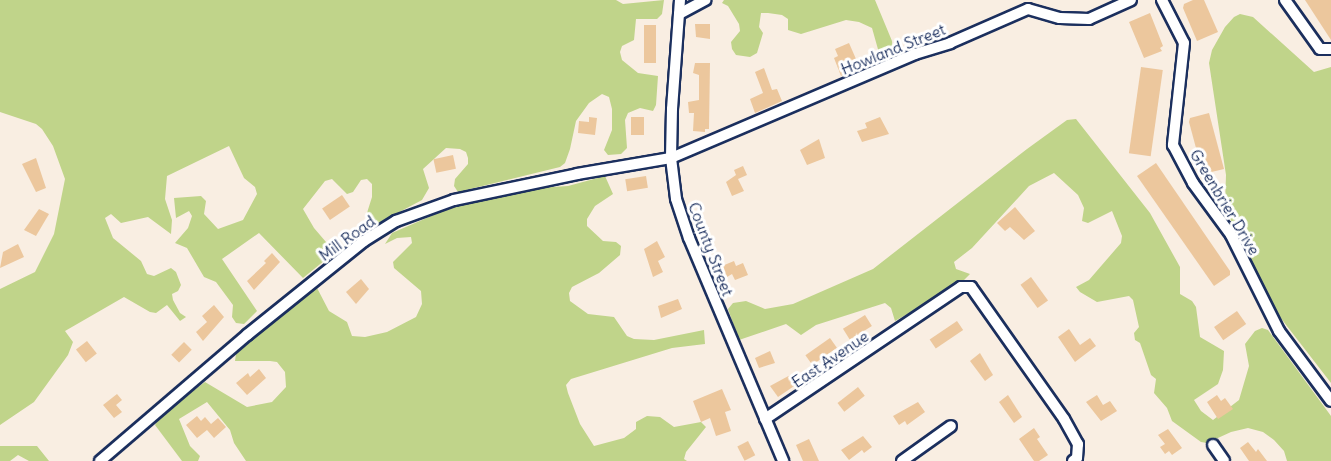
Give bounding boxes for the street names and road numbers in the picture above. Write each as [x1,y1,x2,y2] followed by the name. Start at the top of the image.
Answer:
[838,19,948,79] street label: Howland Street
[1186,146,1264,258] street label: Greenbrier Drive
[684,199,738,299] street label: County Street
[315,211,379,265] street label: Mill Road
[788,326,872,392] street label: East Avenue

